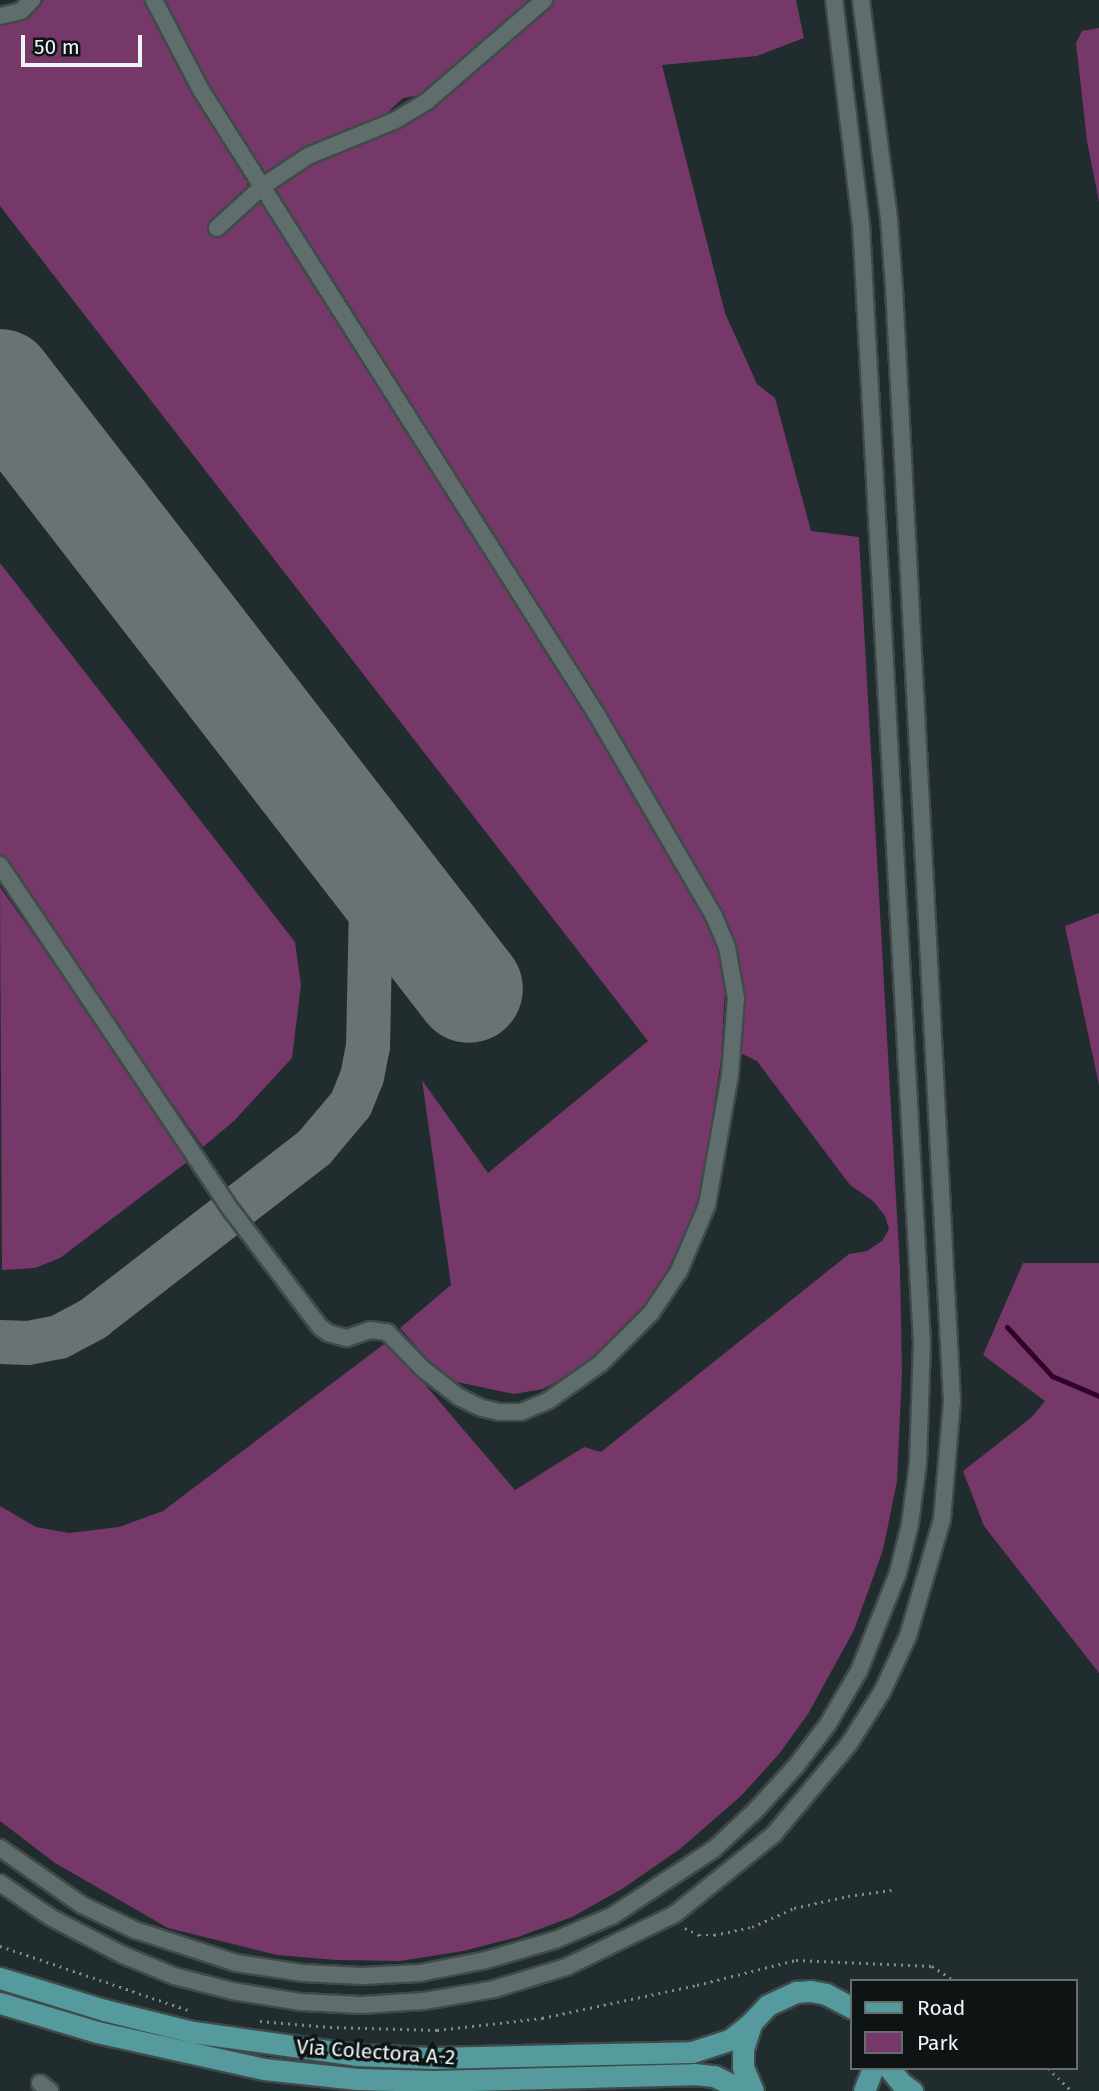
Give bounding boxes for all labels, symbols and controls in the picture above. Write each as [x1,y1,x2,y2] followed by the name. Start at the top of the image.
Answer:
[24,21,145,65] scale bar
[34,34,80,60] text: 50 m
[850,1979,1078,2070] legend
[917,1995,965,2021] text: Road
[917,2030,958,2056] text: Park
[296,2034,456,2070] street label: Vía Colectora A-2

